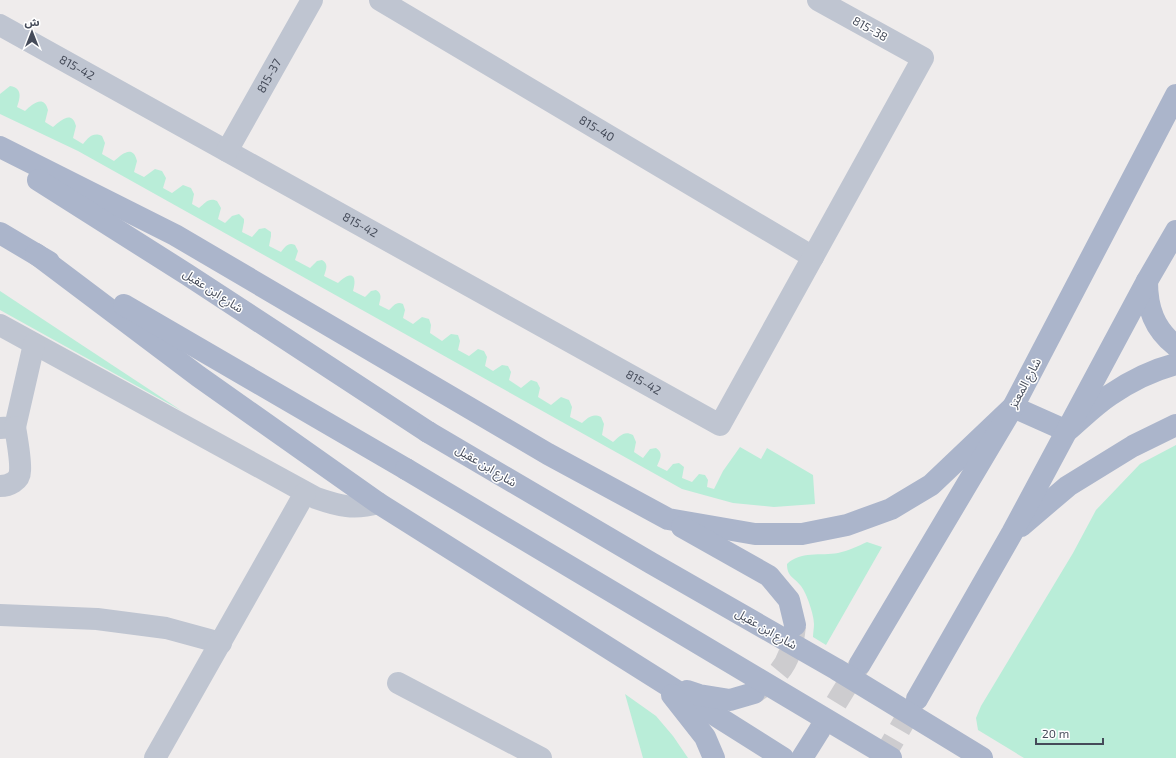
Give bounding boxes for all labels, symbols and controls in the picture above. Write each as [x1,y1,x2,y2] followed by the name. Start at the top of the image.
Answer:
[12,12,52,52] north arrow
[851,13,890,43] street label: 815-38
[24,15,40,29] text: ش
[57,52,98,82] street label: 815-42
[253,56,283,95] street label: 815-37
[577,112,617,144] street label: 815-40
[341,209,381,240] street label: 815-42
[179,266,246,317] street label: شارع ابن عقيل
[1005,355,1046,412] street label: شارع المعتز
[624,366,664,397] street label: 815-42
[452,441,520,491] street label: شارع ابن عقيل
[732,605,800,654] street label: شارع ابن عقيل
[1036,720,1103,746] scale bar
[1042,726,1069,740] text: 20 m

